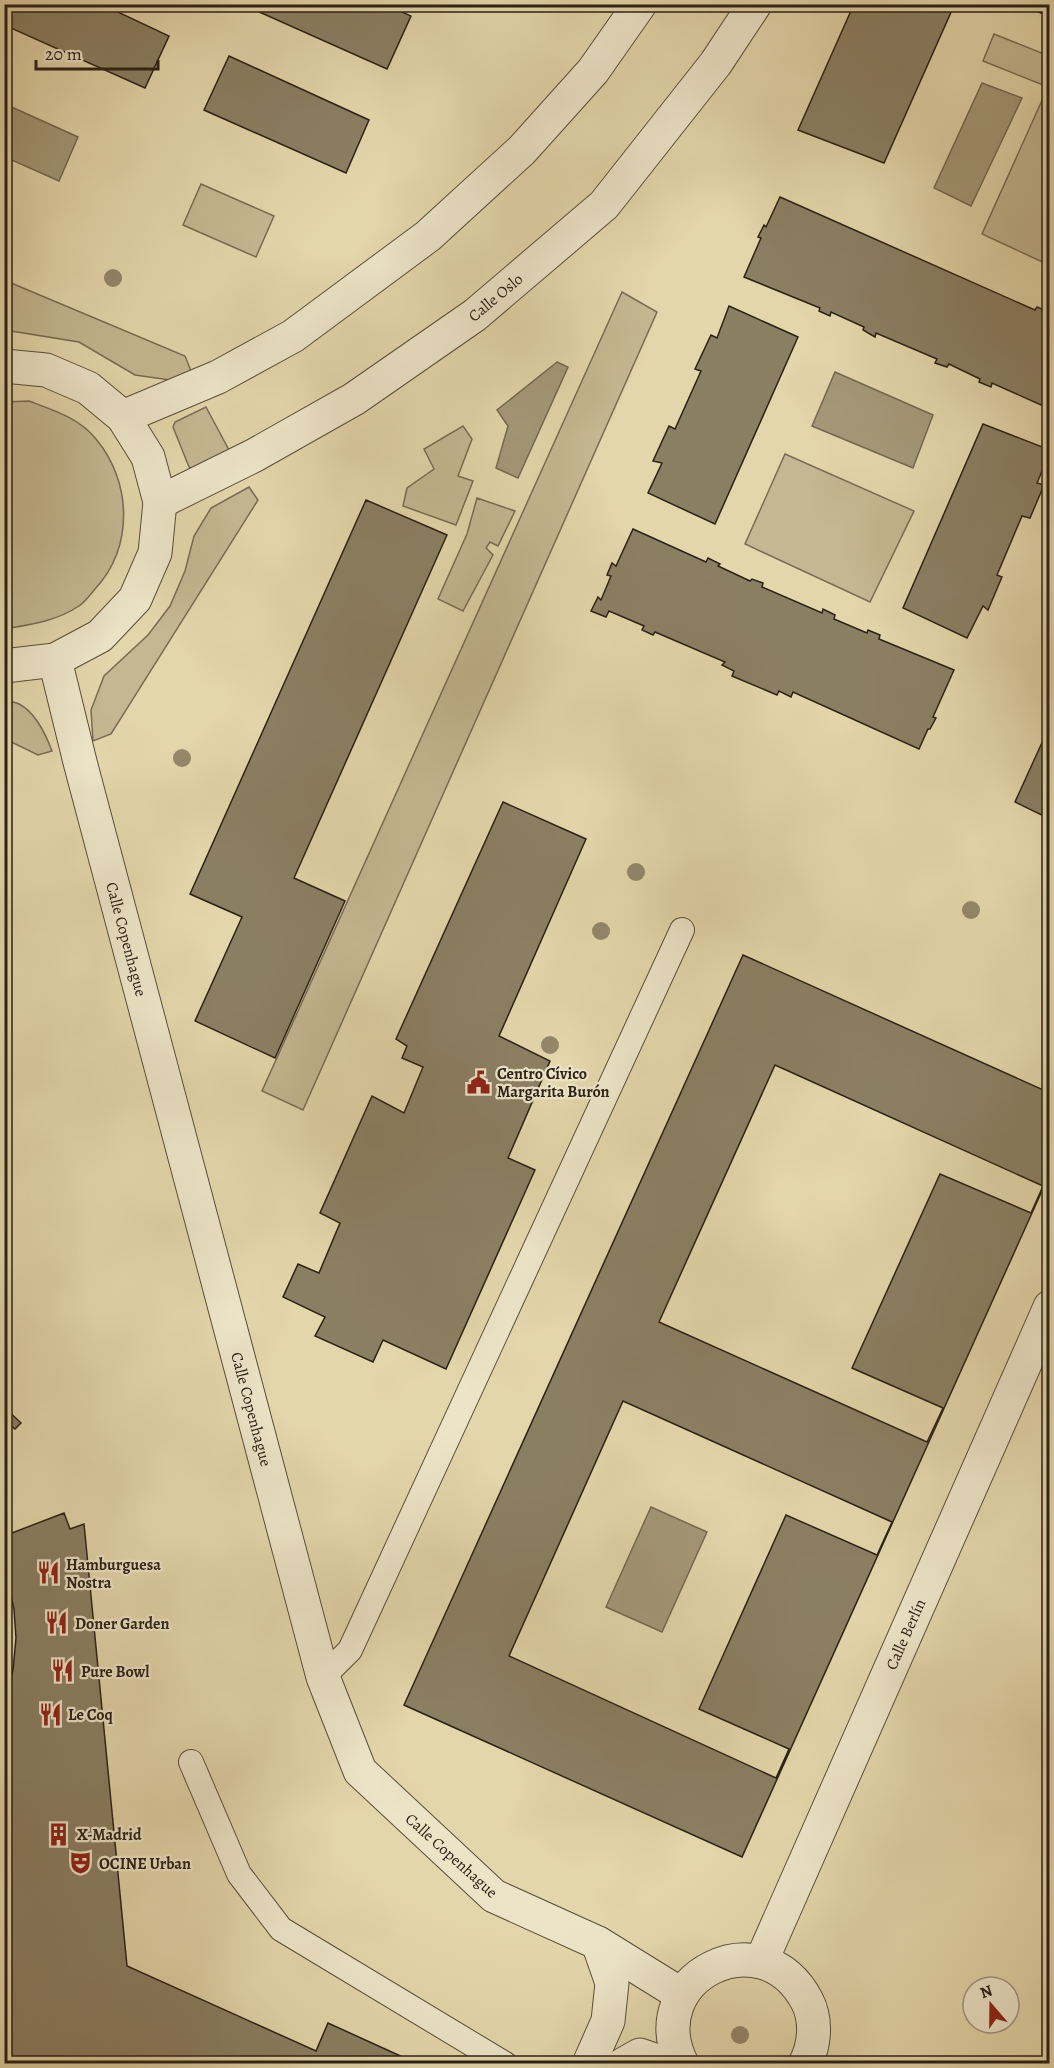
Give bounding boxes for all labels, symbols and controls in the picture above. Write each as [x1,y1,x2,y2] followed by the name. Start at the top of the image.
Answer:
[36,33,158,71] scale bar
[45,42,82,66] text: 20 m
[464,268,528,327] street label: Calle Oslo
[100,880,152,999] street label: Calle Copenhague
[497,1063,610,1103] place label: Centro Cívico Margarita Burón
[466,1069,492,1095] public building icon: Centro Cívico Margarita Burón
[225,1350,277,1469] street label: Calle Copenhague
[66,1554,161,1594] place label: Hamburguesa Nostra
[35,1560,61,1586] restaurant icon: Hamburguesa Nostra
[881,1595,931,1673] street label: Calle Berlín
[44,1610,70,1636] restaurant icon: Doner Garden
[75,1613,169,1635] place label: Doner Garden
[50,1658,76,1684] restaurant icon: Pure Bowl
[81,1661,150,1683] place label: Pure Bowl
[37,1701,63,1727] restaurant icon: Le Coq
[68,1704,114,1726] place label: Le Coq
[400,1808,502,1903] street label: Calle Copenhague
[46,1821,72,1847] building icon: X-Madrid
[77,1824,142,1846] place label: X-Madrid
[68,1850,94,1876] theatre icon: OCINE Urban
[99,1853,191,1875] place label: OCINE Urban
[961,1975,1021,2035] north arrow
[977,1979,996,2004] text: N

